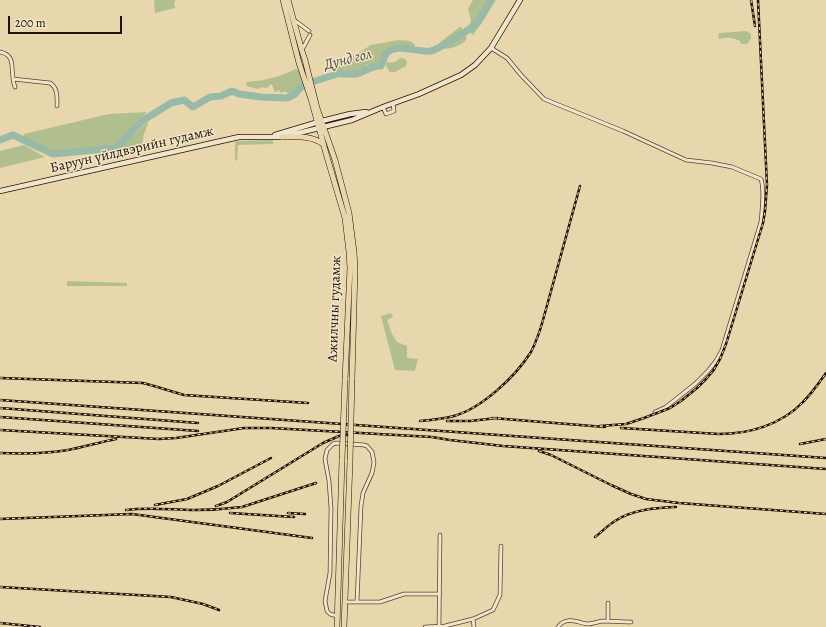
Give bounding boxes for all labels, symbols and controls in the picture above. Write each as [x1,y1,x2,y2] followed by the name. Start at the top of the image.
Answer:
[10,8,124,34] scale bar
[15,15,46,31] text: 200 m
[322,45,374,75] water label: Дунд гол
[49,123,215,177] street label: Баруун үйлдвэрийн гудамж
[325,256,345,362] street label: Ажилчны гудамж

